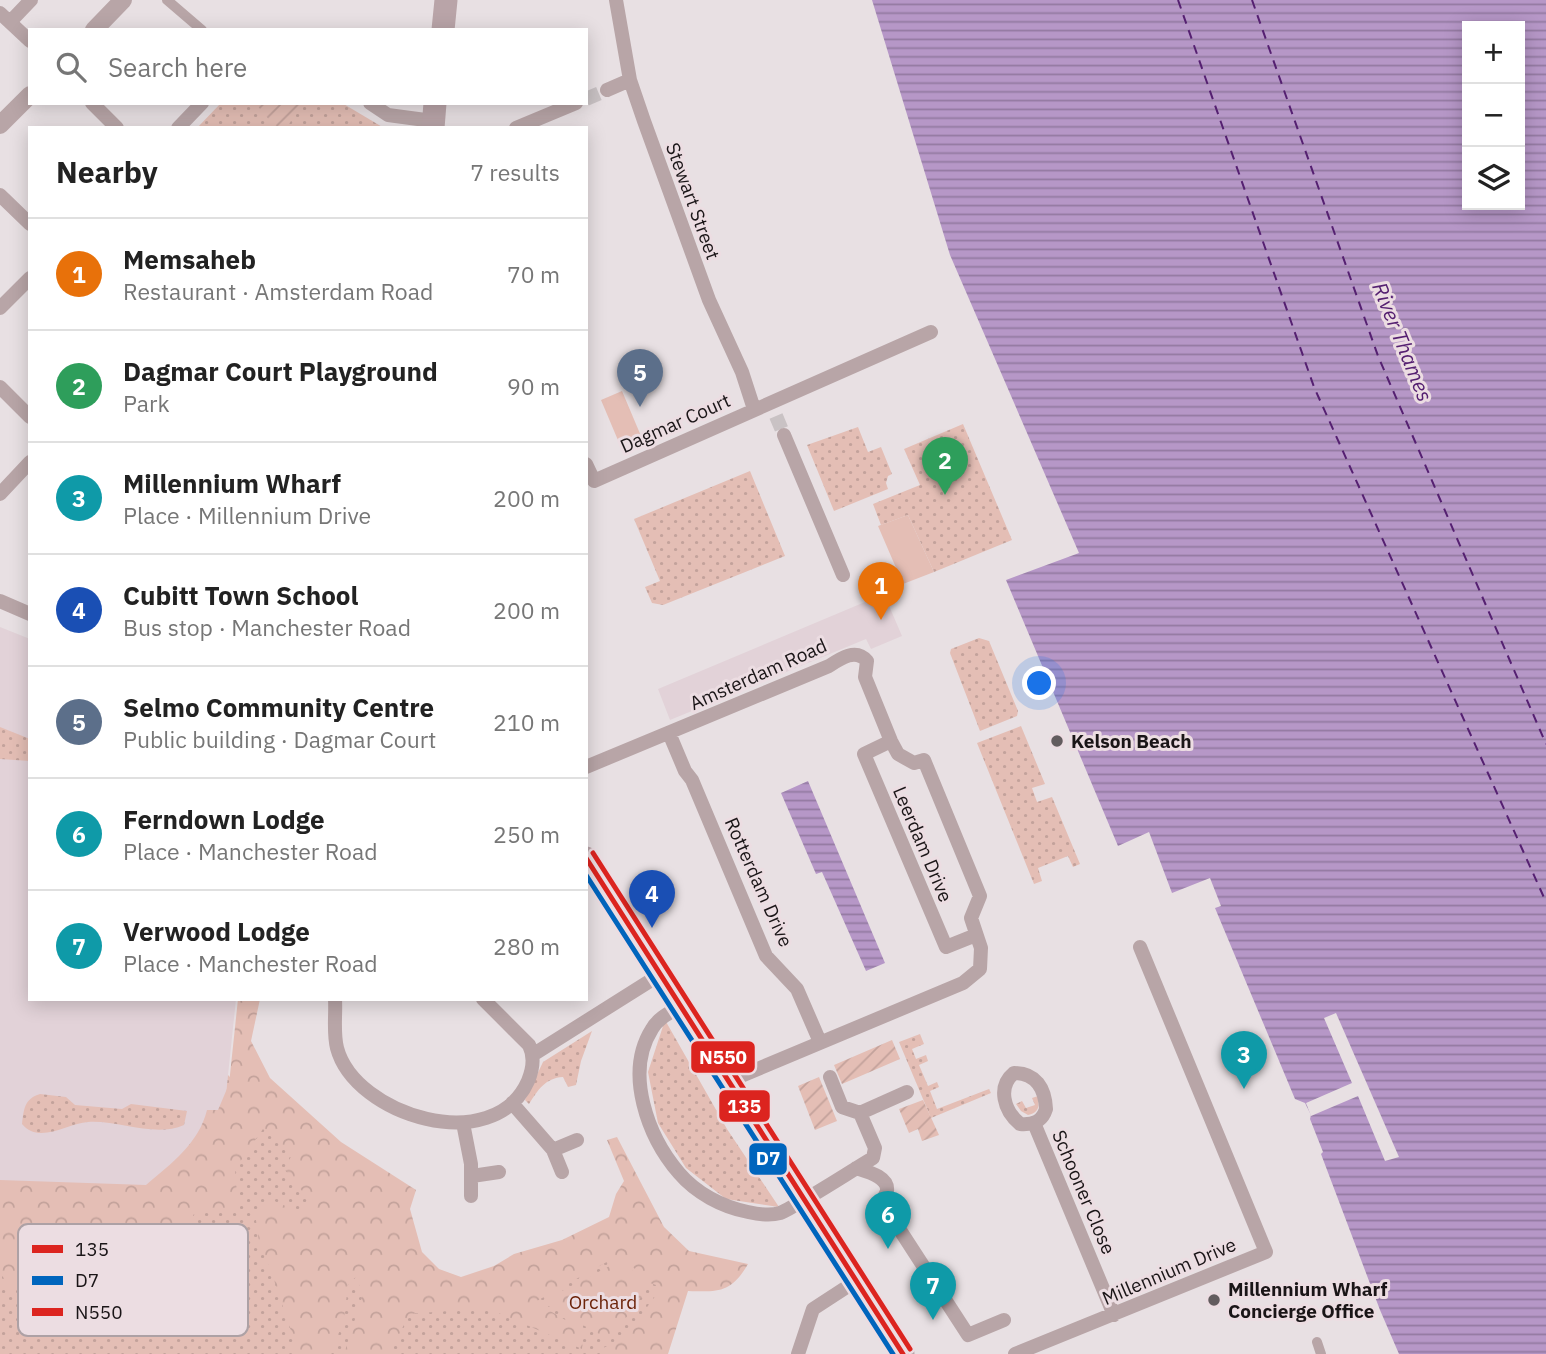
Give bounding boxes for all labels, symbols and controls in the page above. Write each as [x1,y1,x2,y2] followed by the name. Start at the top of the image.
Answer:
[1462,21,1525,210] map controls
[1462,21,1525,84] button: +
[28,28,588,105] search box
[52,48,90,86] icon: search
[108,50,247,84] text: Search here
[1462,84,1525,147] button: −
[661,139,725,263] street label: Stewart Street
[1462,147,1525,210] button: layers
[56,152,158,191] text: Nearby
[470,157,560,187] text: 7 results
[123,242,256,276] text: Memsaheb
[72,259,86,289] text: 1
[507,259,560,289] text: 70 m
[123,276,433,306] text: Restaurant · Amsterdam Road
[1366,278,1440,405] water label: River Thames
[617,349,663,407] pin: 5
[123,354,438,388] text: Dagmar Court Playground
[72,371,86,401] text: 2
[507,371,560,401] text: 90 m
[123,388,170,418] text: Park
[616,388,734,458] street label: Dagmar Court
[922,437,968,495] pin: 2
[123,466,341,500] text: Millennium Wharf
[72,483,86,513] text: 3
[493,483,560,513] text: 200 m
[123,500,371,530] text: Place · Millennium Drive
[858,562,904,620] pin: 1
[123,578,358,612] text: Cubitt Town School
[72,595,86,625] text: 4
[493,595,560,625] text: 200 m
[123,612,411,642] text: Bus stop · Manchester Road
[686,633,830,715] street label: Amsterdam Road
[1022,666,1056,700] your location
[123,690,434,724] text: Selmo Community Centre
[72,707,86,737] text: 5
[493,707,560,737] text: 210 m
[123,724,436,754] text: Public building · Dagmar Court
[1071,729,1192,753] place label: Kelson Beach
[1049,733,1065,749] marker: Kelson Beach
[888,783,958,905] street label: Leerdam Drive
[123,802,325,836] text: Ferndown Lodge
[720,814,798,950] street label: Rotterdam Drive
[72,819,86,849] text: 6
[493,819,560,849] text: 250 m
[123,836,378,866] text: Place · Manchester Road
[629,870,675,928] pin: 4
[123,914,310,948] text: Verwood Lodge
[72,931,86,961] text: 7
[493,931,560,961] text: 280 m
[123,948,378,978] text: Place · Manchester Road
[1221,1031,1267,1089] pin: 3
[690,1040,756,1074] line badge: N550
[699,1045,747,1069] text: N550
[718,1089,771,1123] line badge: 135
[727,1094,761,1118] text: 135
[1047,1126,1121,1258] street label: Schooner Close
[748,1142,788,1176] line badge: D7
[756,1146,780,1170] text: D7
[865,1191,911,1249] pin: 6
[18,1224,248,1336] legend
[1098,1232,1240,1310] street label: Millennium Drive
[75,1237,109,1261] text: 135
[910,1262,956,1320] pin: 7
[75,1268,99,1292] text: D7
[1228,1277,1387,1323] place label: Millennium Wharf Concierge Office
[569,1290,637,1314] park label: Orchard
[1206,1292,1222,1308] marker: Millennium Wharf Concierge Office
[75,1300,123,1324] text: N550

